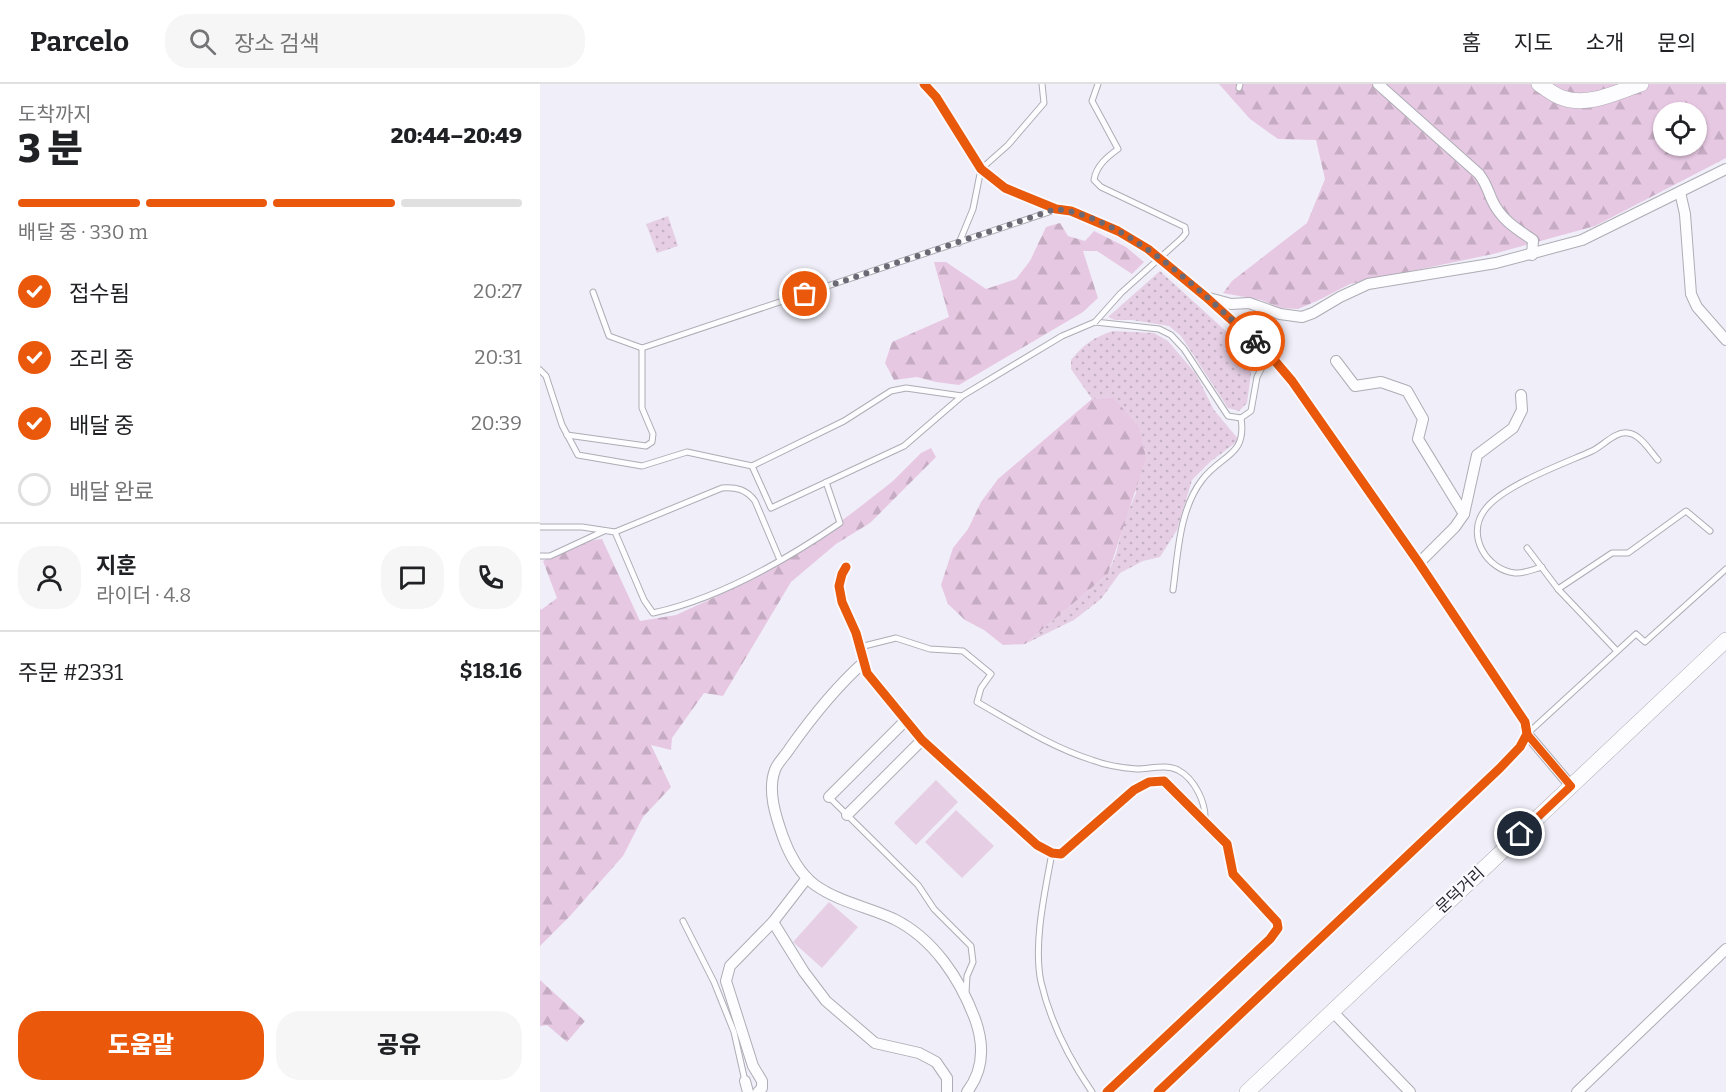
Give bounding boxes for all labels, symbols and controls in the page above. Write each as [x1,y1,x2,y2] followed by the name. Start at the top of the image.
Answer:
[165,14,585,68] search box
[30,25,129,58] text: Parcelo
[186,25,219,58] icon: search
[234,30,320,57] text: 장소 검색
[1462,30,1481,56] text: 홈
[1514,30,1553,56] text: 지도
[1586,30,1624,56] text: 소개
[1657,30,1696,56] text: 문의
[18,102,92,126] text: 도착까지
[1653,102,1707,156] map controls
[1653,102,1707,156] button: locate
[391,122,522,149] text: 20:44–20:49
[18,126,83,172] text: 3 분
[18,220,148,244] text: 배달 중 · 330 m
[779,268,830,319] pin
[18,275,51,308] icon: check
[788,277,821,310] icon: bag
[473,279,522,303] text: 20:27
[69,280,130,307] text: 접수됨
[1225,311,1285,371] courier
[1239,325,1272,358] icon: bike
[18,341,51,374] icon: check
[475,345,522,369] text: 20:31
[69,346,134,373] text: 조리 중
[18,407,51,440] icon: check
[471,411,522,435] text: 20:39
[69,412,134,439] text: 배달 중
[69,478,154,505] text: 배달 완료
[18,546,81,609] button: person
[381,546,444,609] button: chat
[459,546,522,609] button: phone
[96,552,136,579] text: 지훈
[96,583,191,607] text: 라이더 · 4.8
[460,657,522,684] text: $18.16
[18,659,123,686] text: 주문 #2331
[1494,808,1545,859] pin
[1503,817,1536,850] icon: home
[1432,863,1488,917] street label: 문덕거리
[18,1011,264,1080] button: 도움말
[276,1011,522,1080] button: 공유

